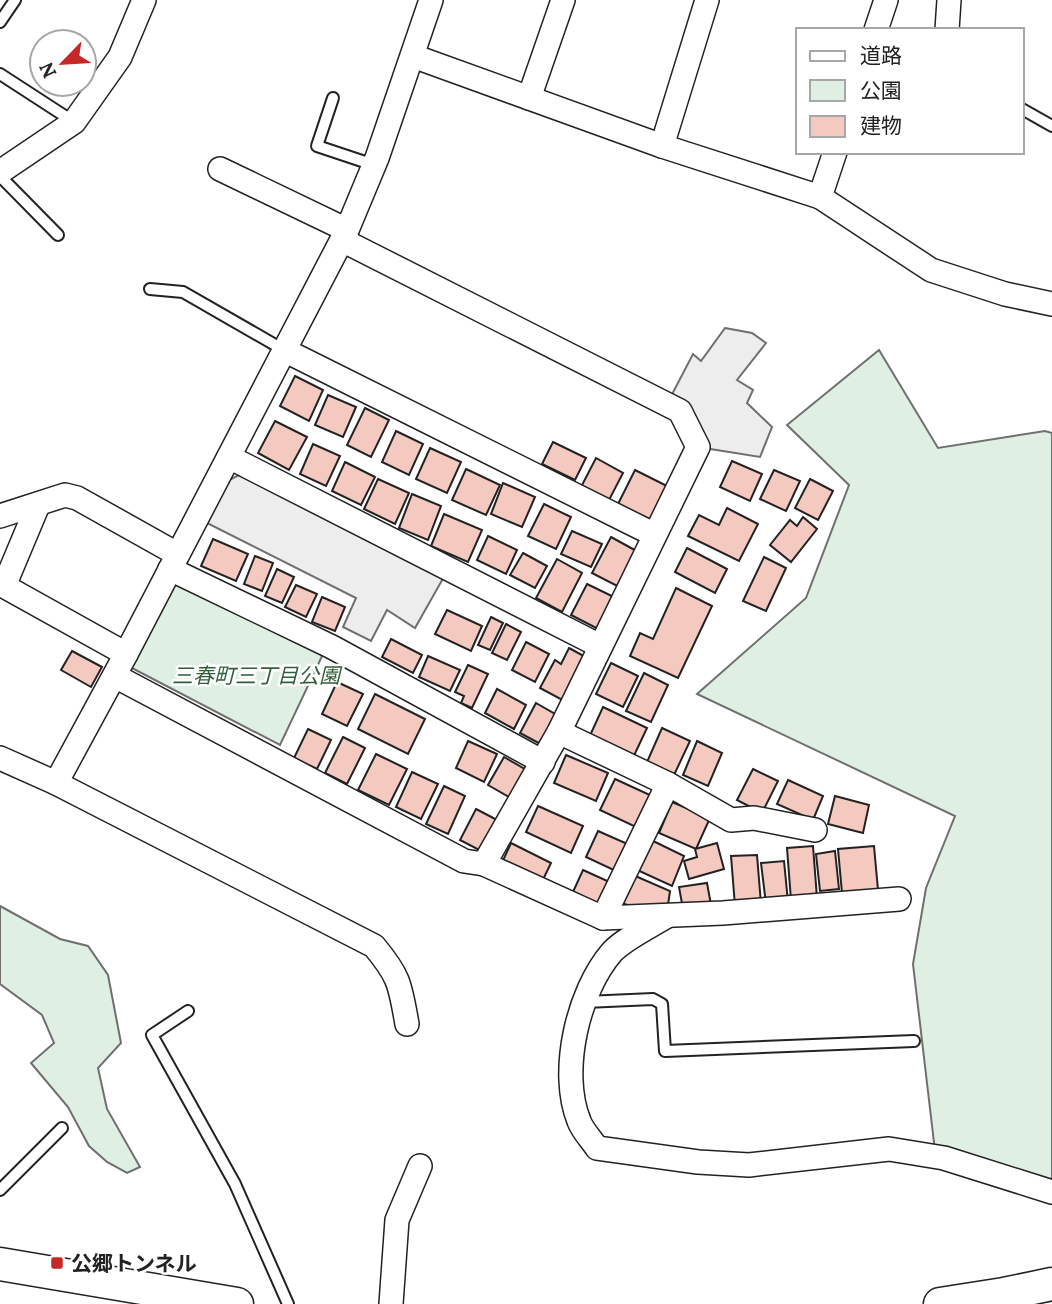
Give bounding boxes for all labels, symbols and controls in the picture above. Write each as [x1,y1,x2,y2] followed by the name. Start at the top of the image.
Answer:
[28,28,98,98] north arrow
[796,28,1024,154] legend
[860,42,902,69] text: 道路
[33,58,62,82] text: N
[860,77,902,104] text: 公園
[860,112,902,139] text: 建物
[172,662,343,689] park label: 三春町三丁目公園
[71,1250,197,1277] place label: 公郷トンネル
[49,1255,65,1271] marker: 公郷トンネル

